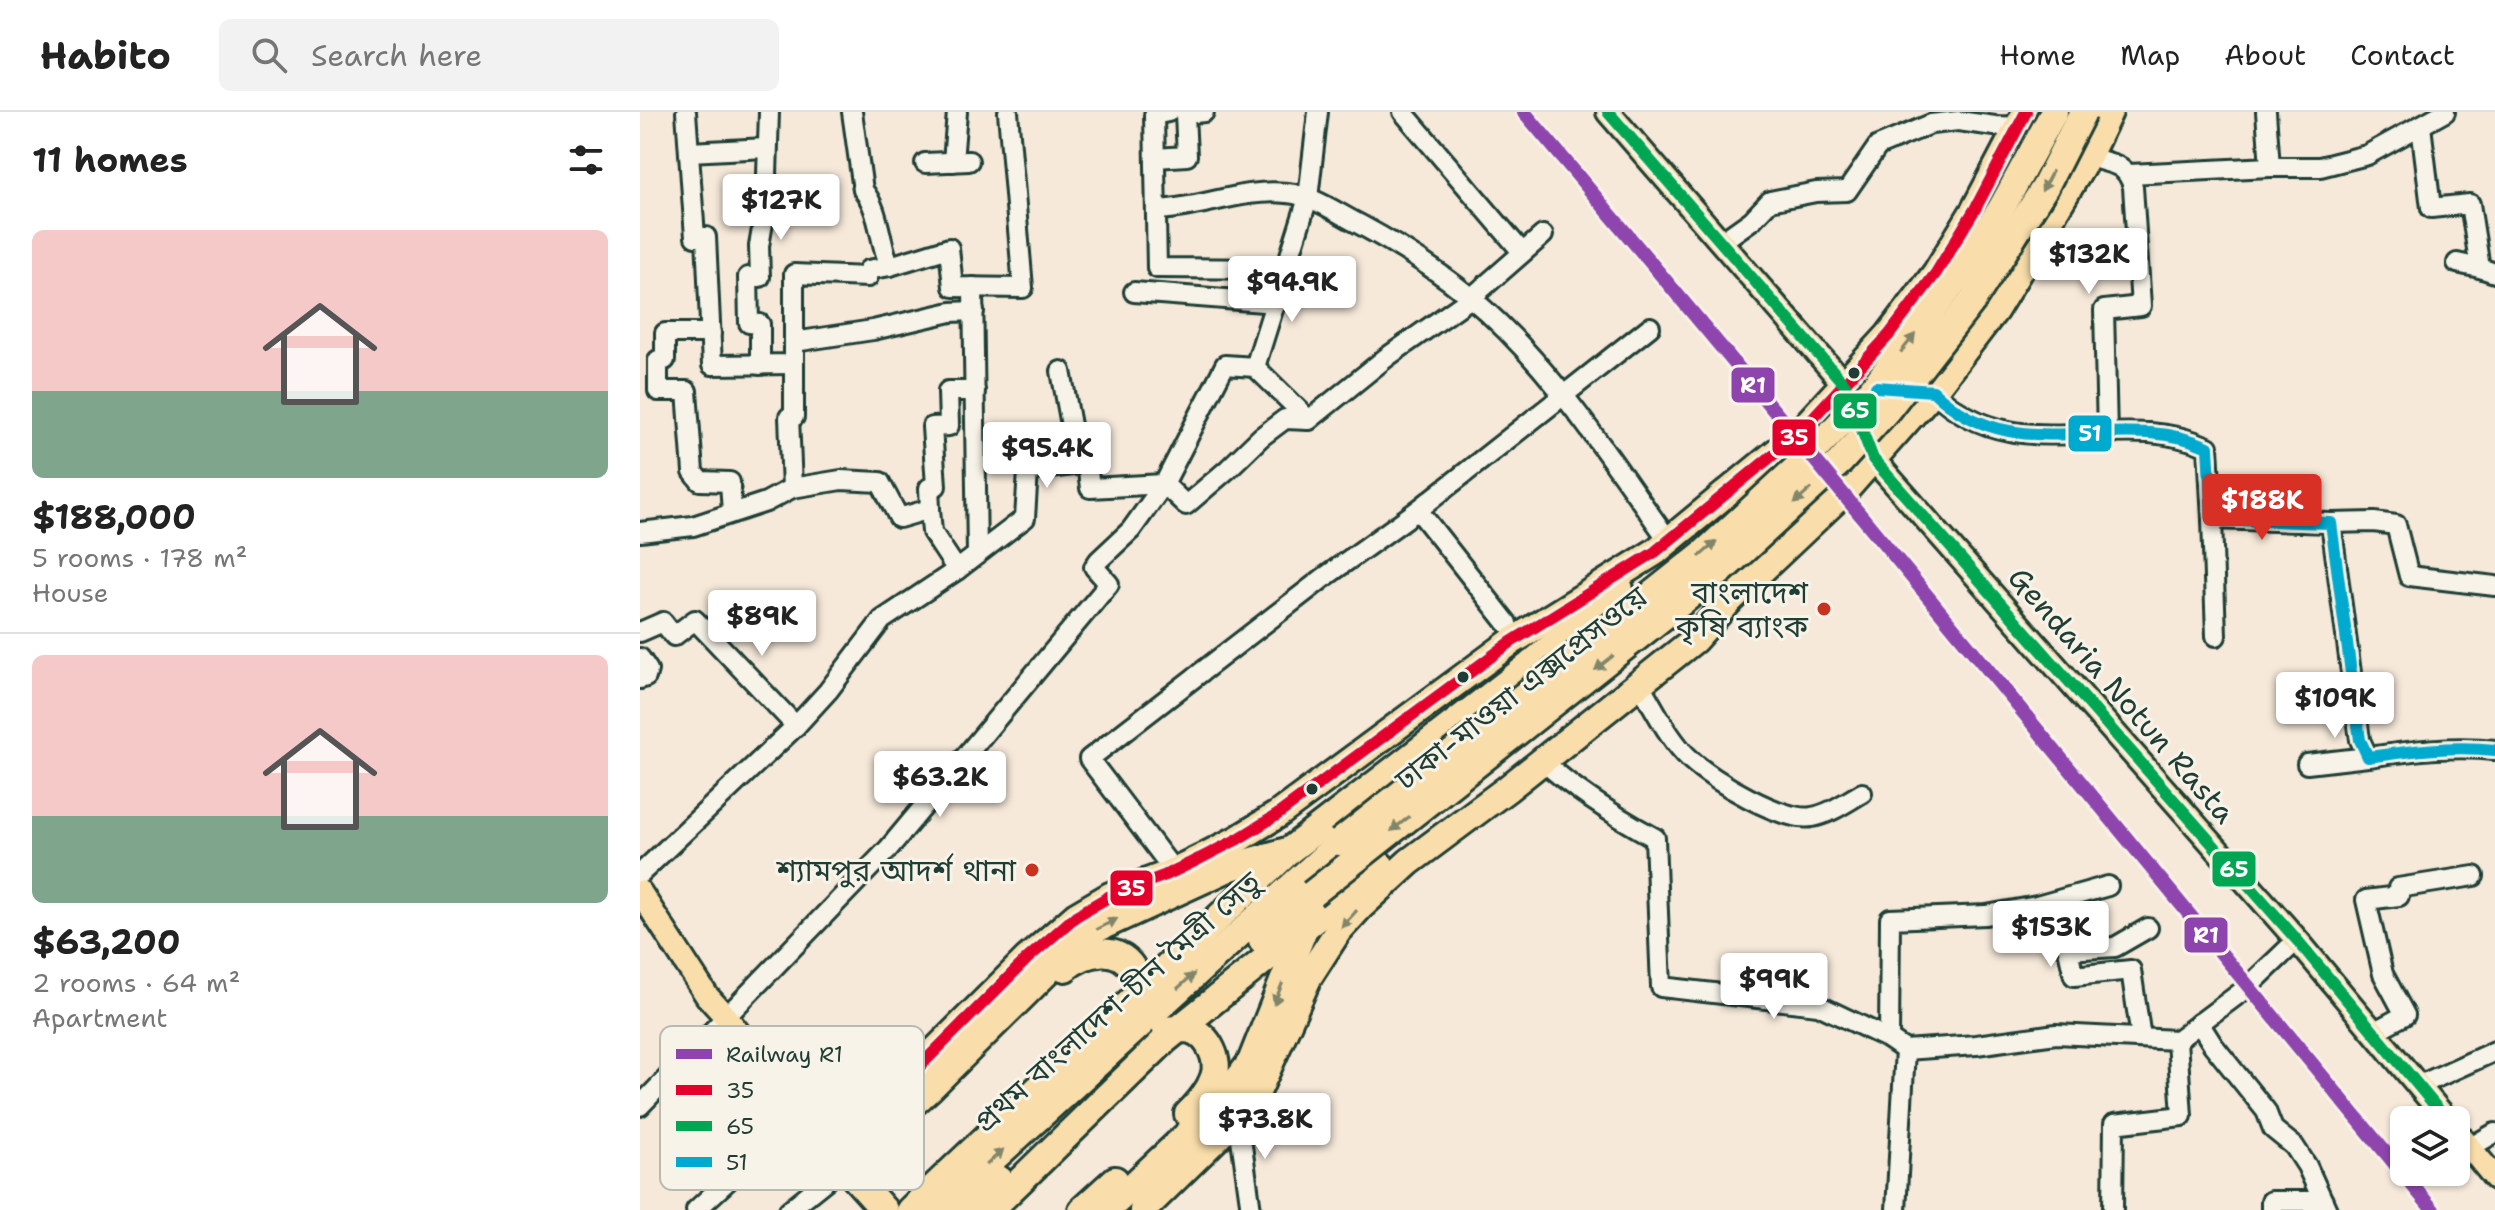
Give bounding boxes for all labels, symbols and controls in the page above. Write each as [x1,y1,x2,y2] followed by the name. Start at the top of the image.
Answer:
[219,19,779,91] search box
[40,30,171,81] text: Habito
[247,33,291,77] icon: search
[311,35,482,76] text: Search here
[1999,36,2076,74] text: Home
[2120,36,2180,74] text: Map
[2224,36,2306,74] text: About
[2350,36,2455,74] text: Contact
[32,137,188,183] text: 11 homes
[564,138,608,182] icon: filters
[2040,170,2054,193] one-way arrow
[725,174,837,242] pin: $127K
[741,182,821,217] text: $127K
[2033,228,2145,296] pin: $132K
[2048,236,2130,271] text: $132K
[1227,256,1357,324] pin: $94.9K
[1246,264,1338,299] text: $94.9K
[248,282,392,426] icon: home
[1899,333,1916,353] one-way arrow
[1846,365,1862,381] unlabelled marker
[1730,366,1776,404] line badge: R1
[1740,371,1766,400] text: R1
[1832,392,1878,430] line badge: 65
[1841,396,1869,425] text: 65
[2067,414,2113,453] line badge: 51
[1771,418,1817,457] line badge: 35
[2079,419,2101,448] text: 51
[982,422,1112,490] pin: $95.4K
[1780,423,1809,452] text: 35
[1001,430,1093,465] text: $95.4K
[2206,474,2318,542] pin: $188K
[2220,482,2304,517] text: $188K
[1794,487,1813,505] one-way arrow
[32,494,196,540] text: $188,000
[32,540,248,575] text: 5 rooms · 178 m²
[1697,541,1717,558] one-way arrow
[1999,558,2245,832] street label: Gendaria Notun Rasta
[1674,572,1809,647] place label: বাংলাদেশ কৃষি ব্যাংক
[32,575,108,610] text: House
[1386,576,1656,800] street label: ঢাকা-মাওয়া এক্সপ্রেসওয়ে
[715,590,809,658] pin: $89K
[726,598,798,633] text: $89K
[1815,600,1833,618] marker: বাংলাদেশ কৃষি ব্যাংক
[1594,655,1614,671] one-way arrow
[1455,669,1471,685] unlabelled marker
[2279,672,2391,740] pin: $109K
[2294,680,2376,715] text: $109K
[248,707,392,851] icon: home
[875,751,1005,819] pin: $63.2K
[892,759,988,794] text: $63.2K
[1304,781,1320,797] unlabelled marker
[1390,816,1410,832] one-way arrow
[775,850,1017,891] place label: শ্যামপুর আদর্শ থানা
[2211,850,2257,888] line badge: 65
[2220,855,2248,884] text: 65
[1023,861,1041,879] marker: শ্যামপুর আদর্শ থানা
[965,862,1270,1142] street label: প্রথম বাংলাদেশ-চীন মৈত্রী সেতু
[1109,869,1154,907] line badge: 35
[1117,874,1146,903] text: 35
[1995,901,2107,969] pin: $153K
[1341,909,1359,928] one-way arrow
[2011,909,2091,944] text: $153K
[2183,916,2229,954] line badge: R1
[1095,917,1118,930] one-way arrow
[32,919,180,965] text: $63,200
[2193,921,2219,950] text: R1
[1727,953,1821,1021] pin: $99K
[1739,961,1809,996] text: $99K
[32,965,240,1000] text: 2 rooms · 64 m²
[1176,973,1195,991] one-way arrow
[1271,982,1284,1006] one-way arrow
[32,1000,168,1035] text: Apartment
[660,1026,924,1190] legend
[726,1040,843,1069] text: Railway R1
[726,1076,754,1105] text: 35
[1200,1093,1330,1161] pin: $73.8K
[1218,1101,1312,1136] text: $73.8K
[2390,1106,2470,1186] map controls
[2390,1106,2470,1186] button: layers
[726,1112,754,1141] text: 65
[726,1148,748,1177] text: 51
[985,1149,1004,1167] one-way arrow

